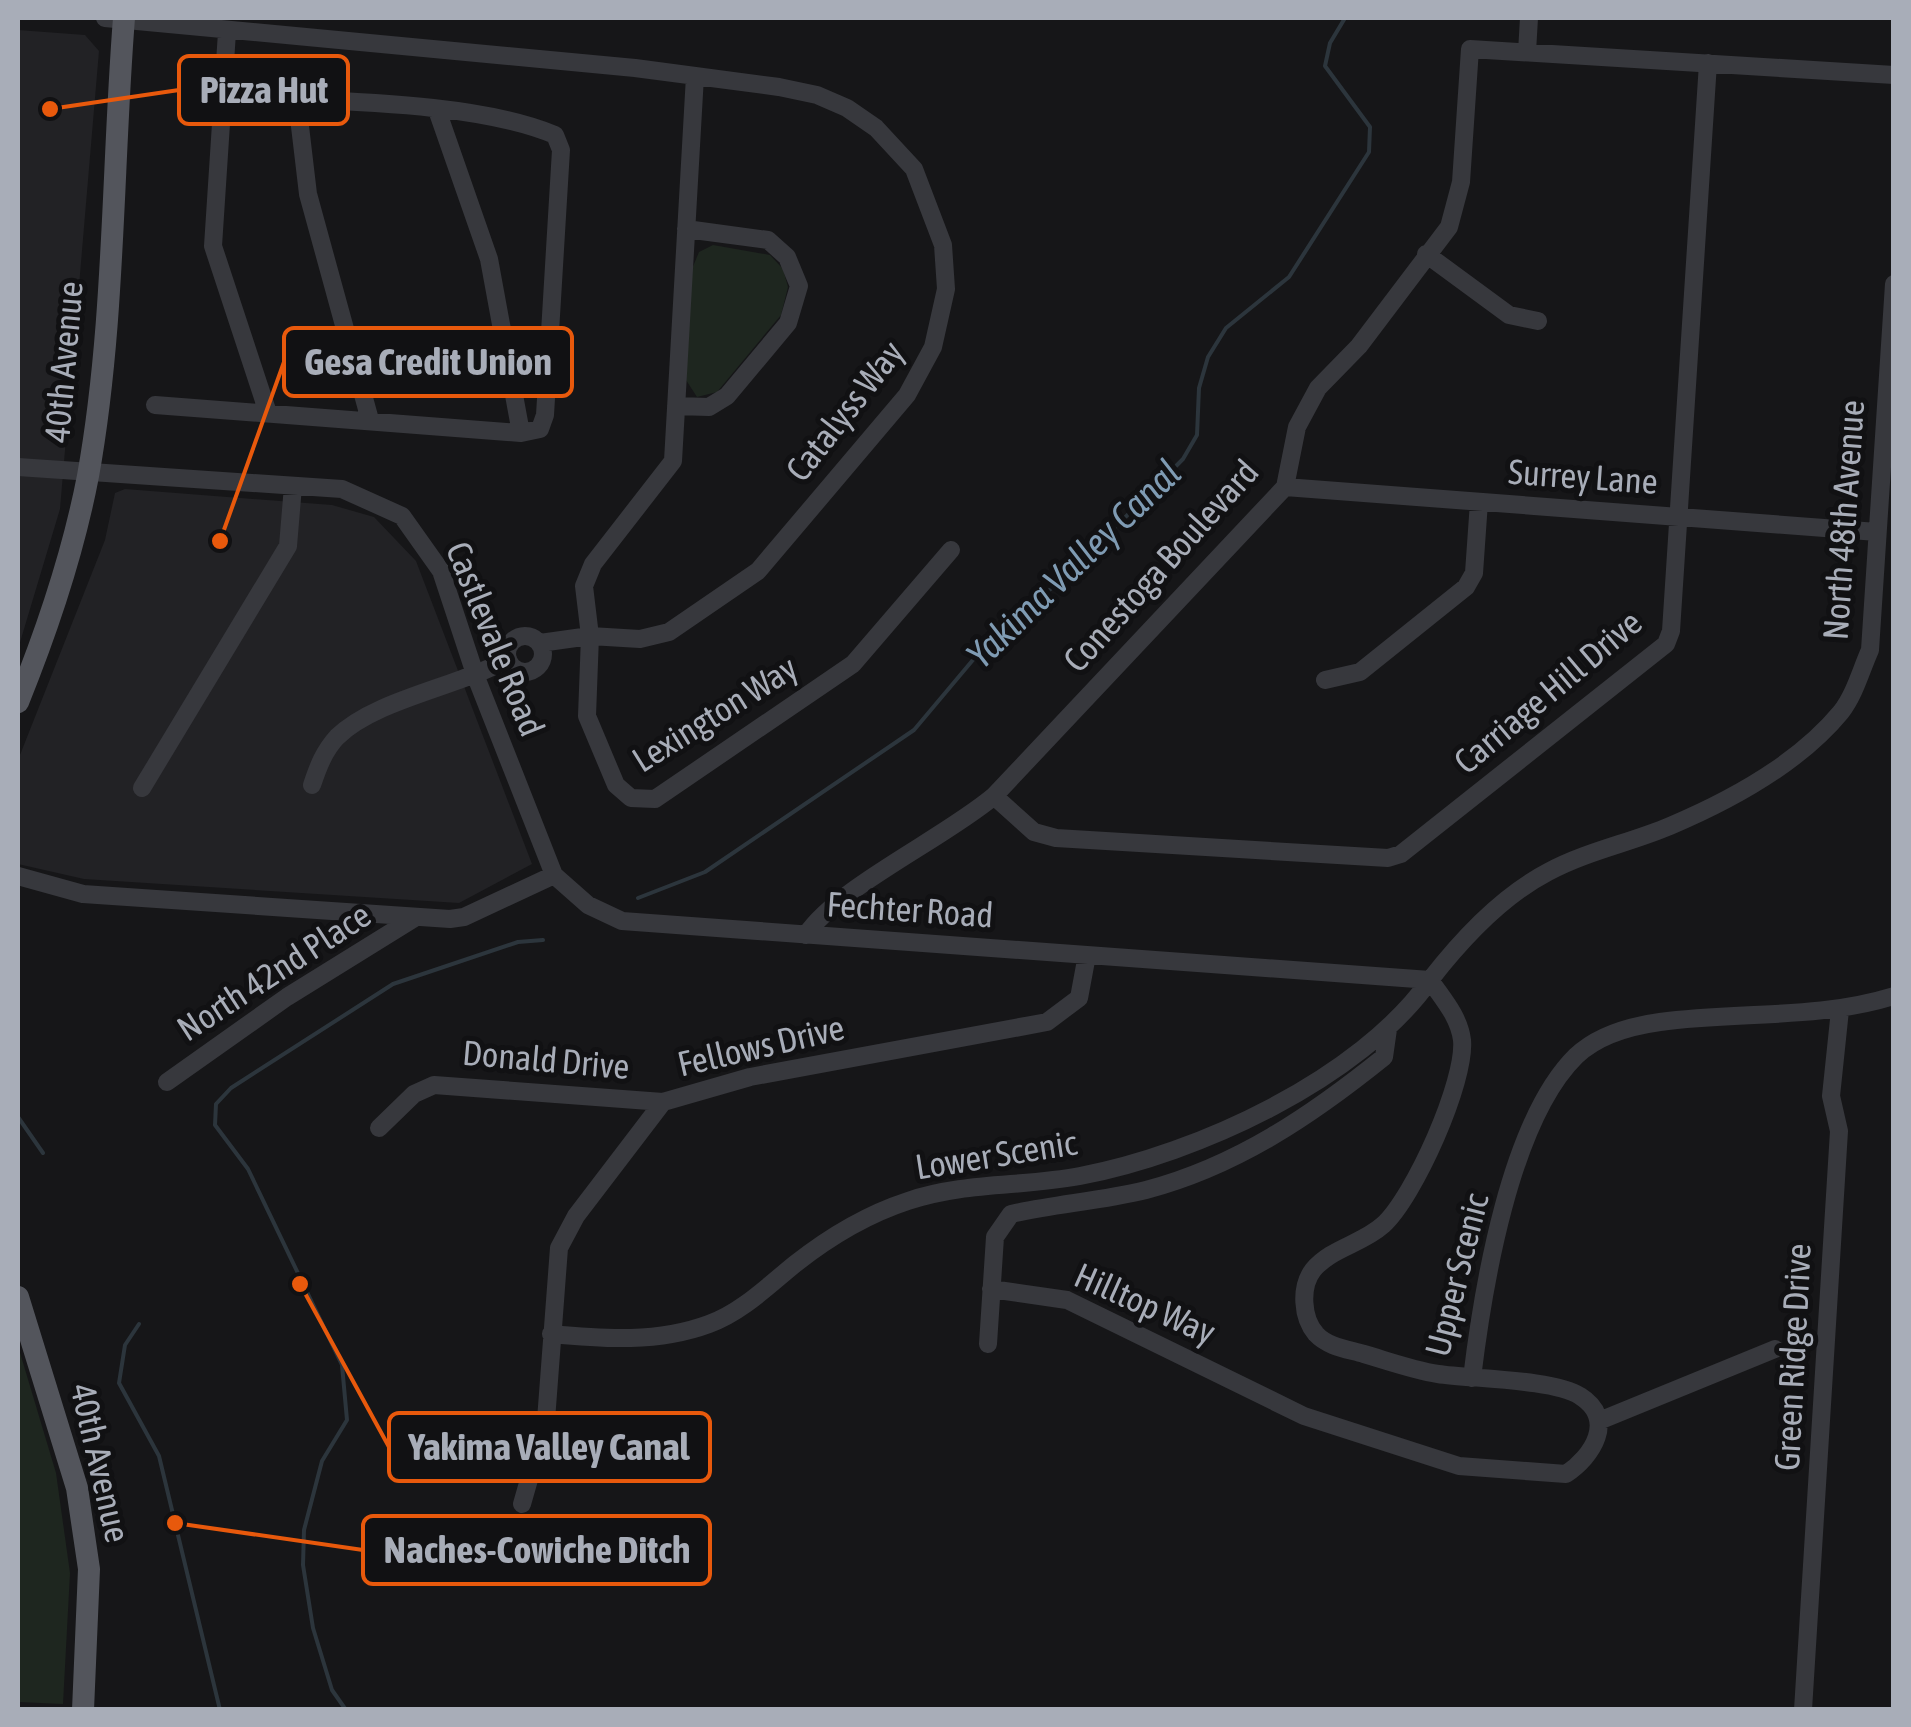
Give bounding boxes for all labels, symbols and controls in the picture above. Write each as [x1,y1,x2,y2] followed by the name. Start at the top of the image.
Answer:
[179,56,348,124] callout: Pizza Hut
[200,68,328,111] text: Pizza Hut
[36,280,90,444] street label: 40th Avenue
[284,328,572,396] callout: Gesa Credit Union
[777,333,911,488] street label: Catalyss Way
[304,340,552,383] text: Gesa Credit Union
[1815,399,1871,641] street label: North 48th Avenue
[958,451,1189,676] water label: Yakima Valley Canal
[1055,451,1266,679] street label: Conestoga Boulevard
[1507,451,1659,501] street label: Surrey Lane
[439,536,553,741] street label: Castlevale Road
[1446,601,1649,781] street label: Carriage Hill Drive
[625,647,804,779] street label: Lexington Way
[826,883,995,935] street label: Fechter Road
[170,894,377,1048] street label: North 42nd Place
[674,1006,848,1084] street label: Fellows Drive
[461,1032,631,1086] street label: Donald Drive
[912,1122,1079,1186] street label: Lower Scenic
[1417,1189,1496,1360] street label: Upper Scenic
[1766,1242,1818,1472] street label: Green Ridge Drive
[1069,1254,1222,1352] street label: Hilltop Way
[63,1380,139,1546] street label: 40th Avenue
[389,1413,710,1481] callout: Yakima Valley Canal
[407,1425,691,1468] text: Yakima Valley Canal
[363,1516,710,1584] callout: Naches-Cowiche Ditch
[384,1528,690,1571] text: Naches-Cowiche Ditch

